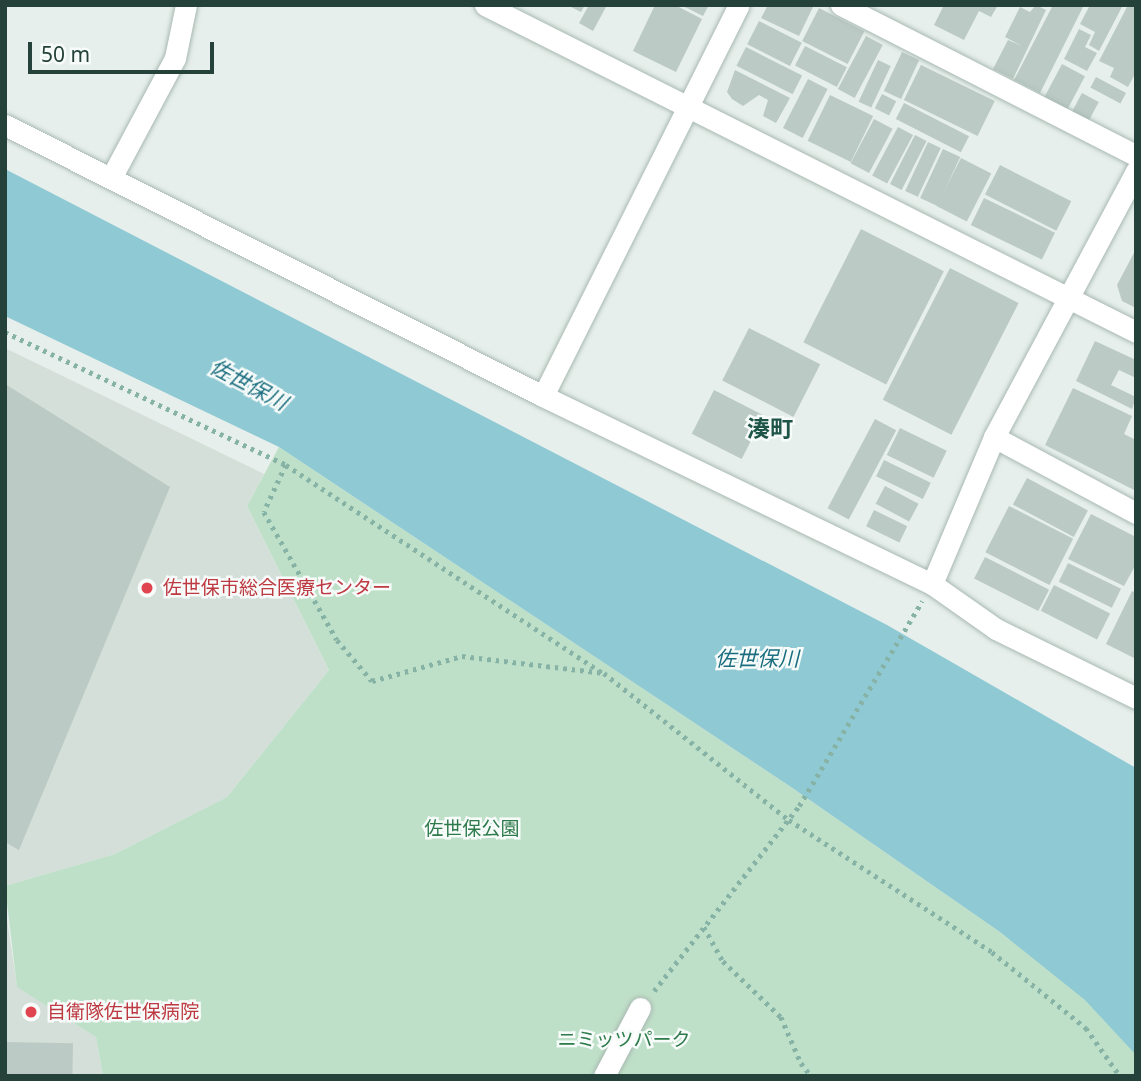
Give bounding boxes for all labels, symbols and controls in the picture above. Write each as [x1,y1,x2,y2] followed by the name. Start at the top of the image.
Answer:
[32,28,217,72] scale bar
[41,40,90,68] text: 50 m
[206,353,292,415] water label: 佐世保川
[747,414,793,442] district label: 湊町
[163,577,391,599] place label: 佐世保市総合医療センター
[137,578,157,598] marker: 佐世保市総合医療センター
[715,645,799,671] water label: 佐世保川
[425,818,519,840] park label: 佐世保公園
[47,1001,199,1023] place label: 自衛隊佐世保病院
[21,1002,41,1022] marker: 自衛隊佐世保病院
[558,1029,690,1051] park label: ニミッツパーク

